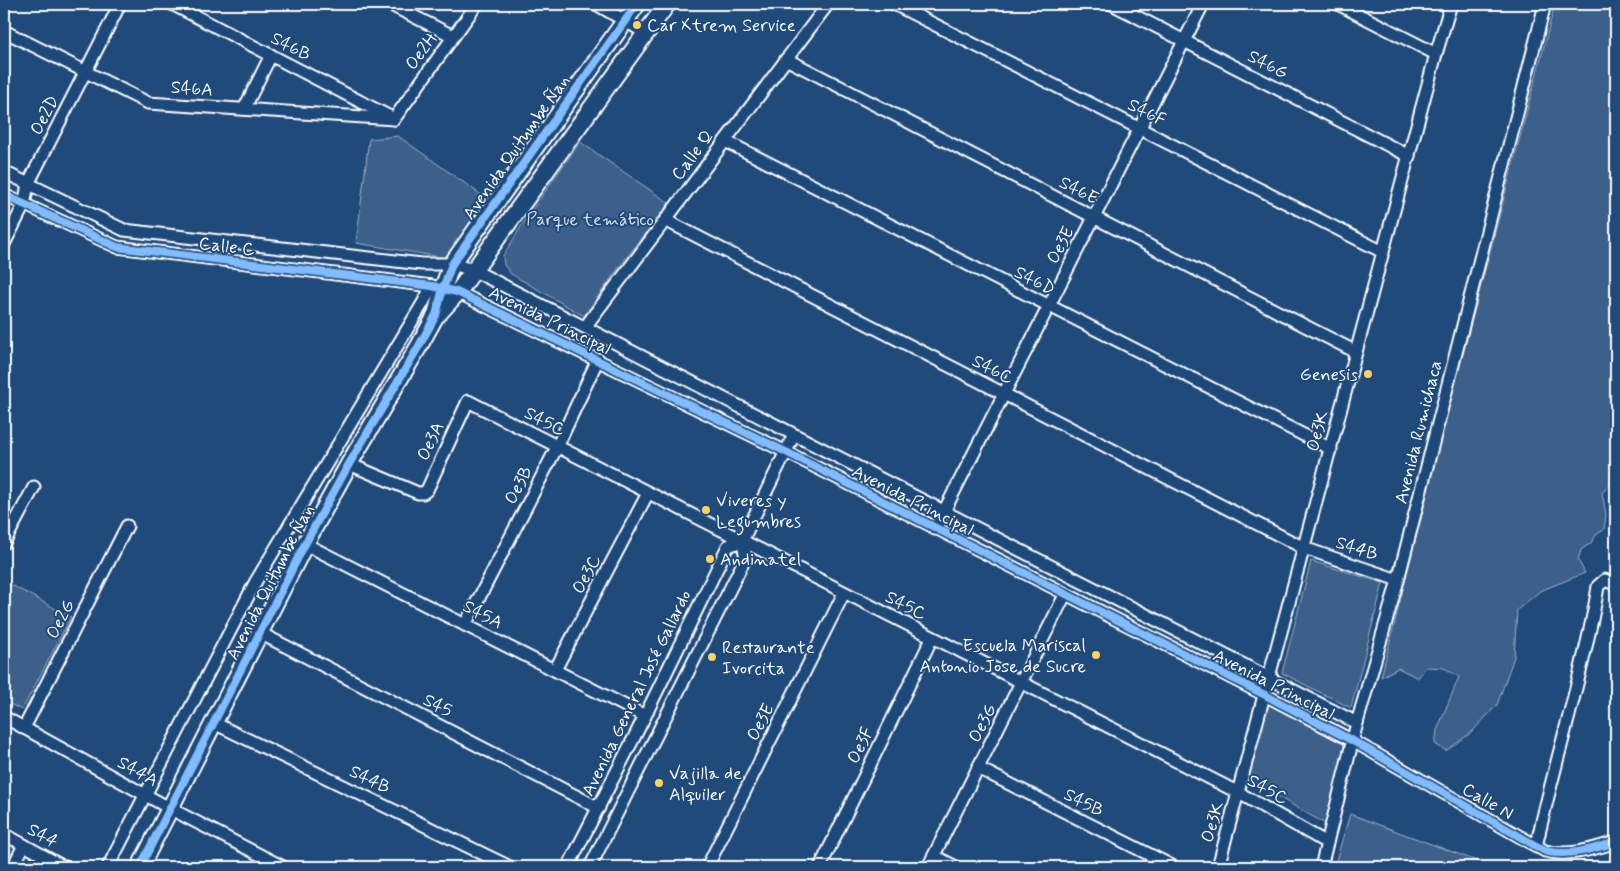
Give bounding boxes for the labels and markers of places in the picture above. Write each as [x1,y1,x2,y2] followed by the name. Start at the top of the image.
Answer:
[647,14,796,38] place label: Car Xtrem Service
[631,19,643,31] marker: Car Xtrem Service
[1300,363,1358,387] place label: Genesis
[1362,368,1374,380] marker: Genesis
[716,489,801,536] place label: Viveres y Legumbres
[700,504,712,516] marker: Viveres y Legumbres
[720,548,801,572] place label: Andinatel
[704,553,716,565] marker: Andinatel
[920,634,1086,679] place label: Escuela Mariscal Antonio Jose de Sucre
[722,636,815,681] place label: Restaurante Ivorcita
[1090,649,1102,661] marker: Escuela Mariscal Antonio Jose de Sucre
[706,651,718,663] marker: Restaurante Ivorcita
[669,762,742,807] place label: Vajilla de Alquiler
[653,777,665,789] marker: Vajilla de Alquiler

